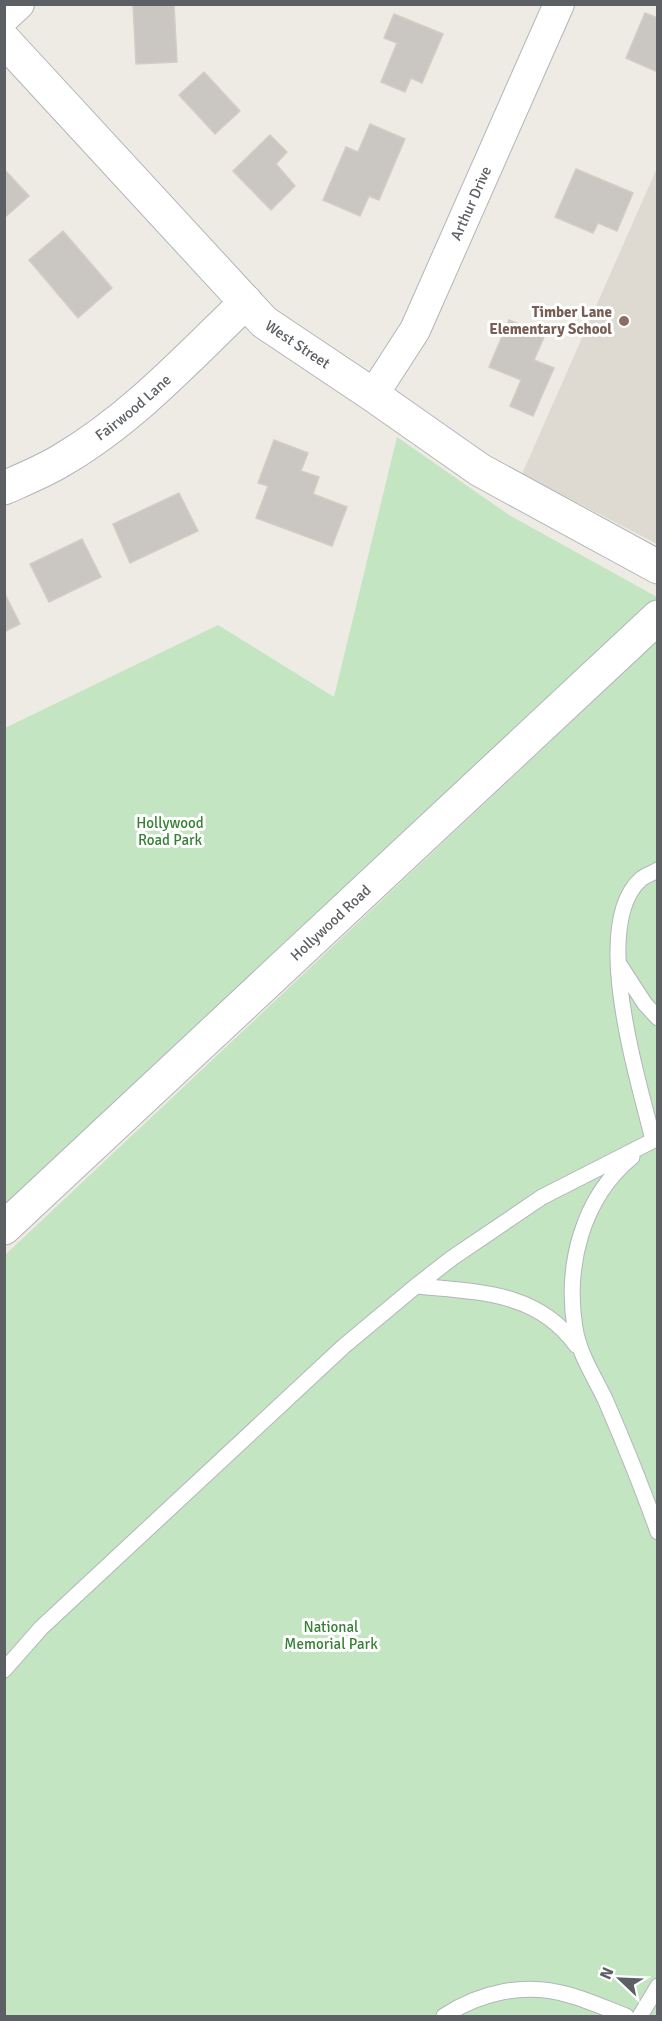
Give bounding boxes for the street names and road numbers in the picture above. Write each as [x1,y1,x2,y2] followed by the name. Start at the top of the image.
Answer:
[447,163,495,243] street label: Arthur Drive
[262,316,333,373] street label: West Street
[92,371,175,444] street label: Fairwood Lane
[287,881,374,965] street label: Hollywood Road

